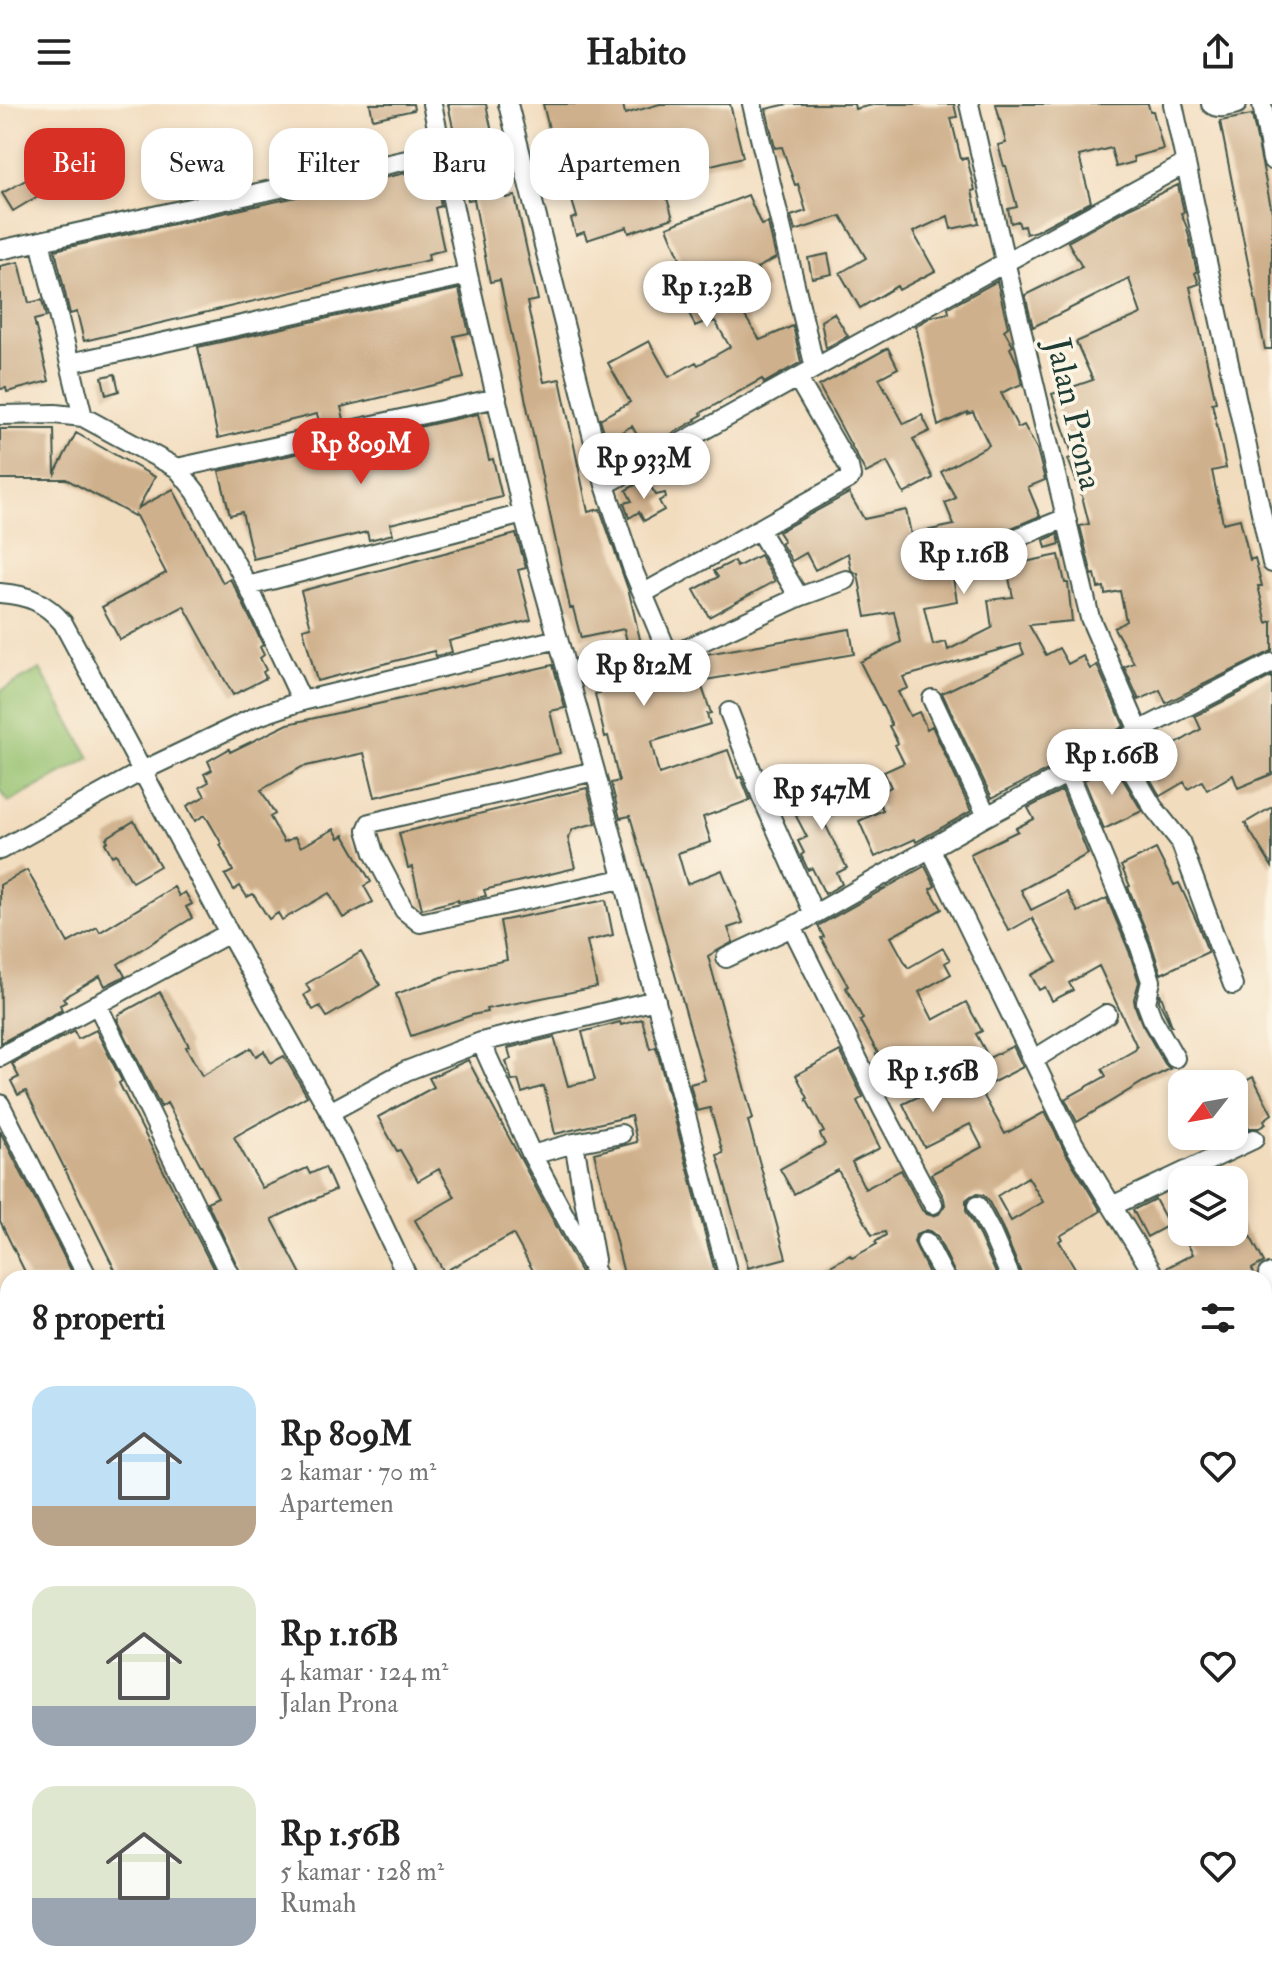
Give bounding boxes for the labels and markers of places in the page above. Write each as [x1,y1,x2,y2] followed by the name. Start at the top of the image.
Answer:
[624,261,790,329] pin: Rp 1.32B
[287,418,435,486] pin: Rp 809M
[570,433,718,501] pin: Rp 933M
[881,528,1047,596] pin: Rp 1.16B
[570,640,718,708] pin: Rp 812M
[1029,729,1195,797] pin: Rp 1.66B
[748,764,896,832] pin: Rp 547M
[850,1046,1016,1114] pin: Rp 1.56B

